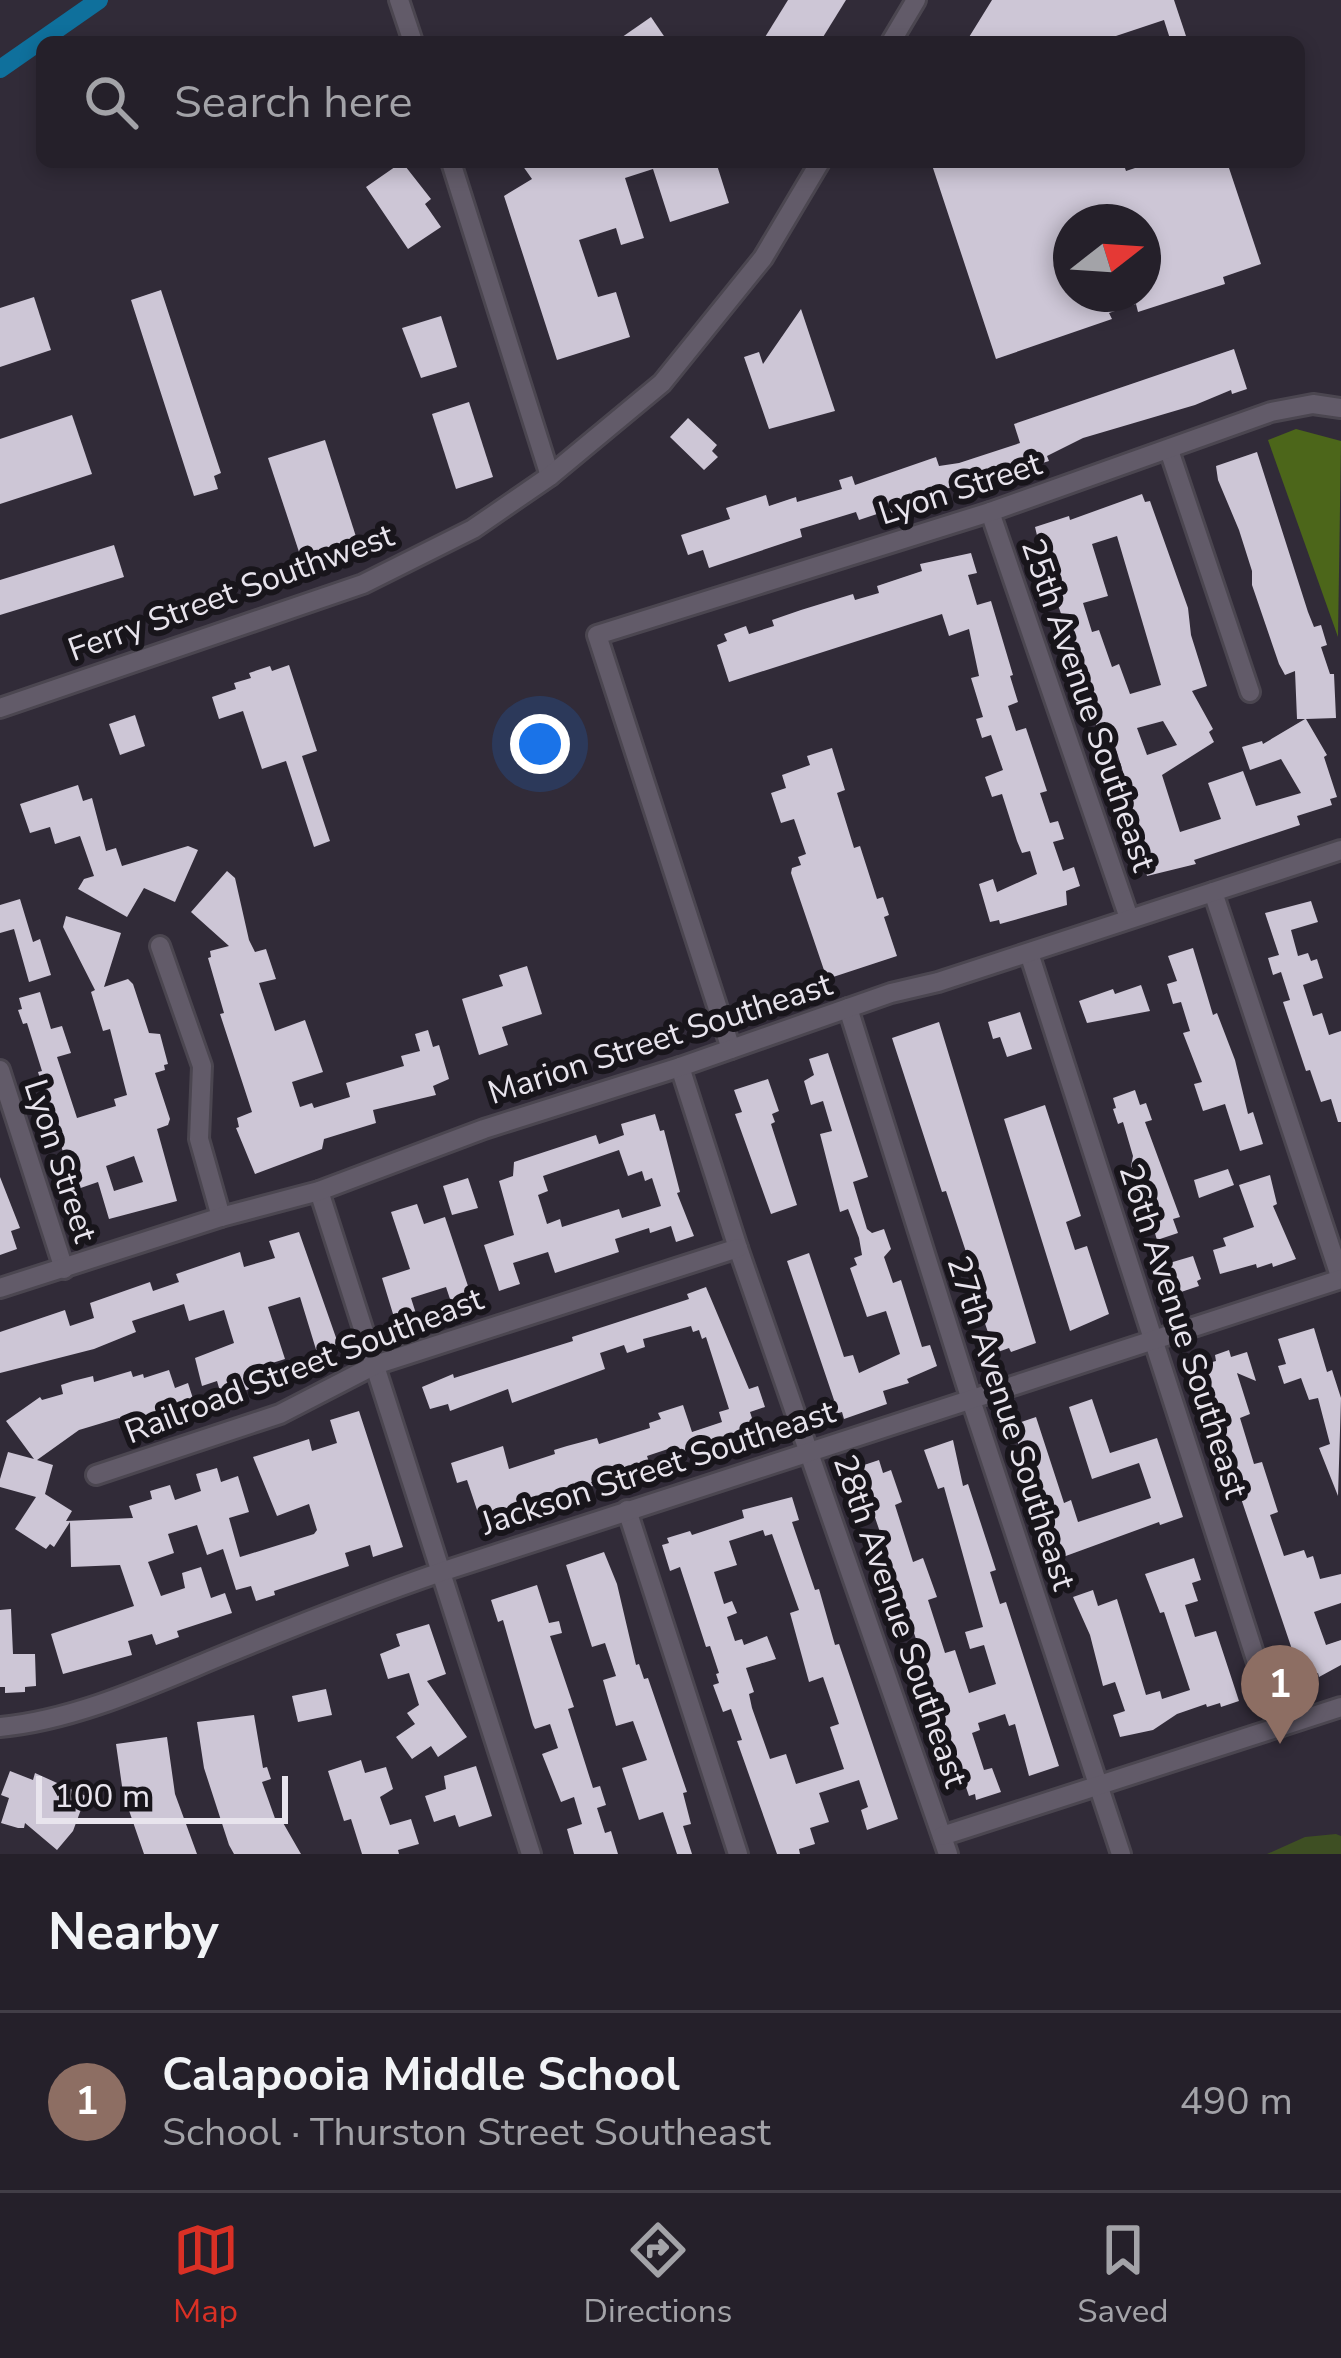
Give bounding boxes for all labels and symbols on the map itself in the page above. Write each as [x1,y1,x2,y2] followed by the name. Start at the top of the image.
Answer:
[1053,204,1161,312] north arrow
[873,441,1048,536] street label: Lyon Street
[62,513,400,673] street label: Ferry Street Southwest
[1010,533,1166,878] street label: 25th Avenue Southeast
[510,714,570,774] your location
[482,962,838,1116] street label: Marion Street Southeast
[13,1074,108,1249] street label: Lyon Street
[1108,1158,1258,1504] street label: 26th Avenue Southeast
[936,1250,1086,1596] street label: 27th Avenue Southeast
[118,1277,490,1455] street label: Railroad Street Southeast
[474,1389,841,1547] street label: Jackson Street Southeast
[822,1449,978,1794] street label: 28th Avenue Southeast
[1241,1645,1319,1744] pin: 1
[36,1770,288,1823] scale bar

